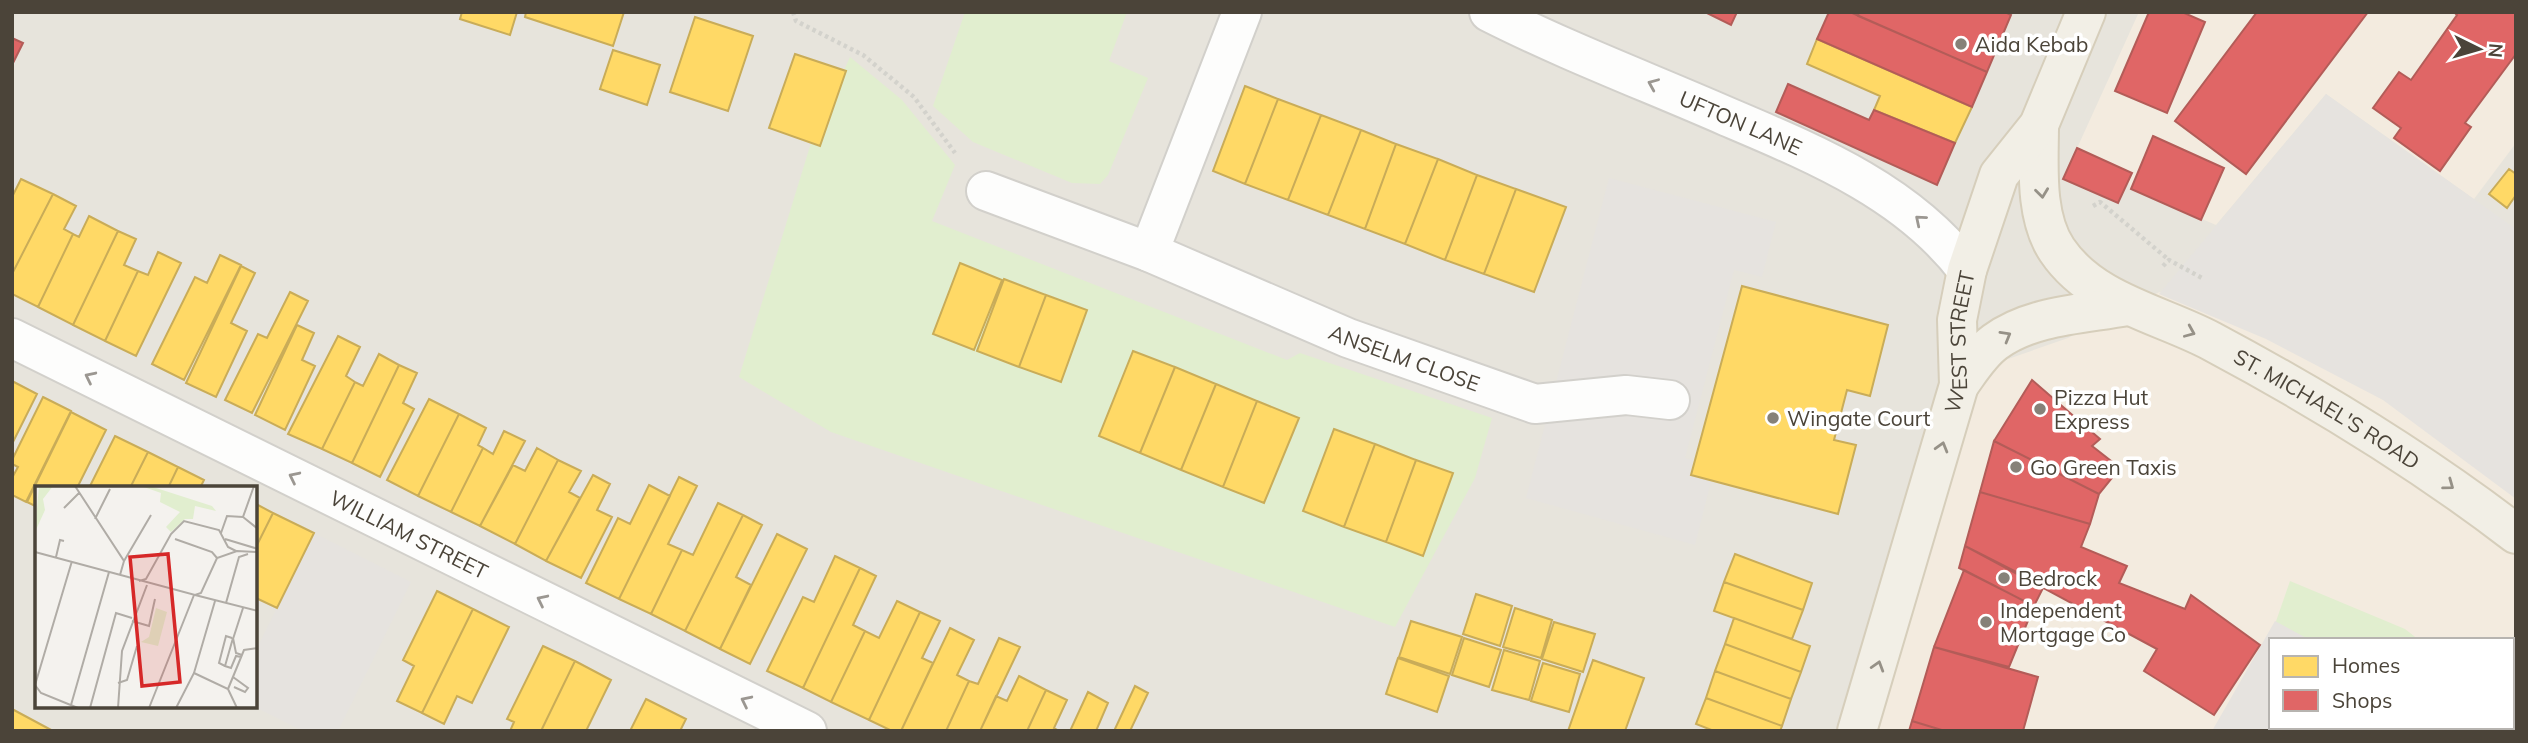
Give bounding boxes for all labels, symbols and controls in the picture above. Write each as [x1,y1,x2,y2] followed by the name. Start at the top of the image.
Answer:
[2444,14,2514,84] north arrow
[1975,31,2088,57] place label: Aida Kebab
[1953,36,1969,52] marker: Aida Kebab
[2483,42,2509,59] text: N
[1648,78,1660,92] one-way arrow
[1676,85,1806,161] street label: UFTON LANE
[2034,187,2049,199] one-way arrow
[1915,216,1928,228] one-way arrow
[1938,268,1980,416] street label: WEST STREET
[1325,318,1483,397] street label: ANSELM CLOSE
[2183,324,2195,338] one-way arrow
[1998,331,2011,344] one-way arrow
[2230,343,2425,475] street label: ST. MICHAEL'S ROAD
[85,371,97,385] one-way arrow
[2054,384,2148,434] place label: Pizza Hut Express
[2032,401,2048,417] marker: Pizza Hut Express
[1787,405,1930,431] place label: Wingate Court
[1765,410,1781,426] marker: Wingate Court
[1933,442,1948,454] one-way arrow
[2030,454,2177,480] place label: Go Green Taxis
[2008,459,2024,475] marker: Go Green Taxis
[289,472,301,486] one-way arrow
[2441,477,2454,489] one-way arrow
[326,484,493,584] street label: WILLIAM STREET
[35,486,257,708] inset map
[2018,565,2097,591] place label: Bedrock
[1996,570,2012,586] marker: Bedrock
[537,594,549,608] one-way arrow
[2000,597,2126,647] place label: Independent Mortgage Co
[1978,614,1994,630] marker: Independent Mortgage Co
[2269,638,2514,729] legend
[2332,652,2400,678] text: Homes
[1869,660,1884,672] one-way arrow
[2332,687,2392,713] text: Shops
[741,695,753,709] one-way arrow

